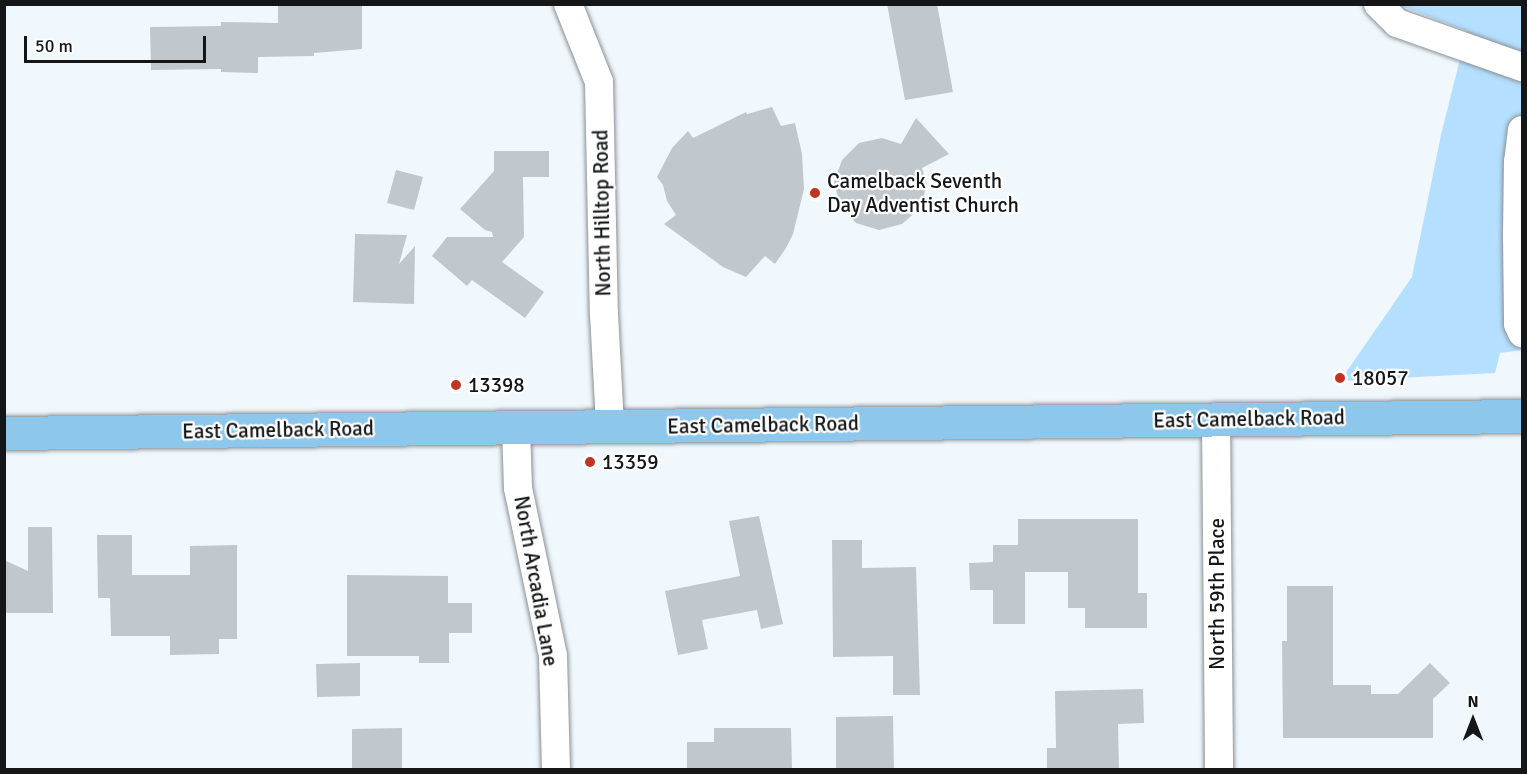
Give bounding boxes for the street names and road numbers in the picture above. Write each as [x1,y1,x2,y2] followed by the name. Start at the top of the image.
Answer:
[588,129,616,297] street label: North Hilltop Road
[1153,405,1345,433] street label: East Camelback Road
[667,411,859,439] street label: East Camelback Road
[182,416,374,444] street label: East Camelback Road
[509,494,563,668] street label: North Arcadia Lane
[1204,518,1230,670] street label: North 59th Place

